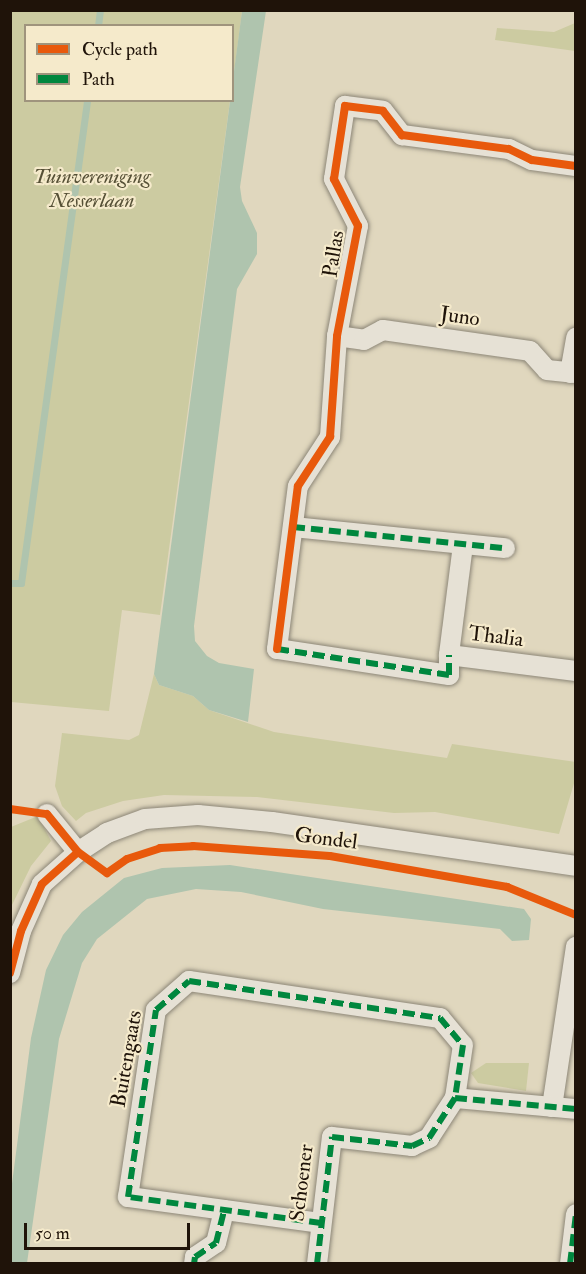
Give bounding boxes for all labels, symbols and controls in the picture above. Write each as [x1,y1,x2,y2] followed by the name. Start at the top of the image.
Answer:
[24,24,234,102] legend
[82,38,158,61] text: Cycle path
[82,68,115,91] text: Path
[33,164,151,214] park label: Tuinvereniging Nesserlaan
[318,229,350,279] street label: Pallas
[439,302,481,332] street label: Juno
[467,621,525,653] street label: Thalia
[293,823,359,855] street label: Gondel
[106,1009,148,1109] street label: Buitengaats
[285,1143,319,1223] street label: Schoener
[27,1211,194,1249] scale bar
[35,1222,70,1245] text: 50 m

